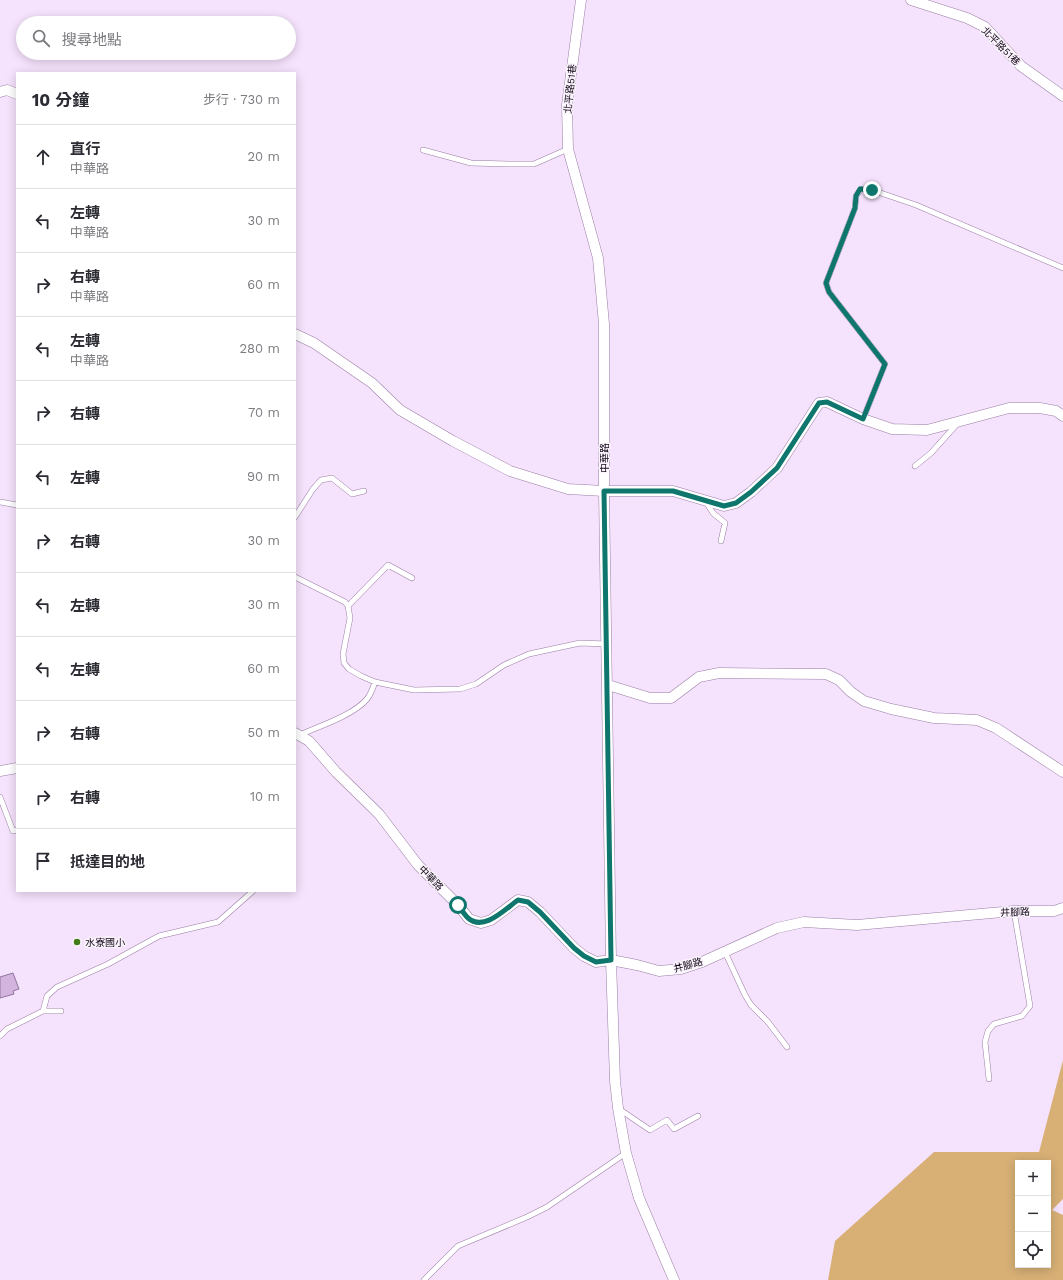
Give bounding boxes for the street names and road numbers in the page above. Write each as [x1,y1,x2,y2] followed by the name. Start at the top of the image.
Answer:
[980,25,1022,67] street label: 北平路51巷
[562,64,578,114] street label: 北平路51巷
[599,443,610,473] street label: 中華路
[417,863,445,893] street label: 中華路
[1000,906,1030,918] street label: 井腳路
[672,956,704,974] street label: 井腳路

